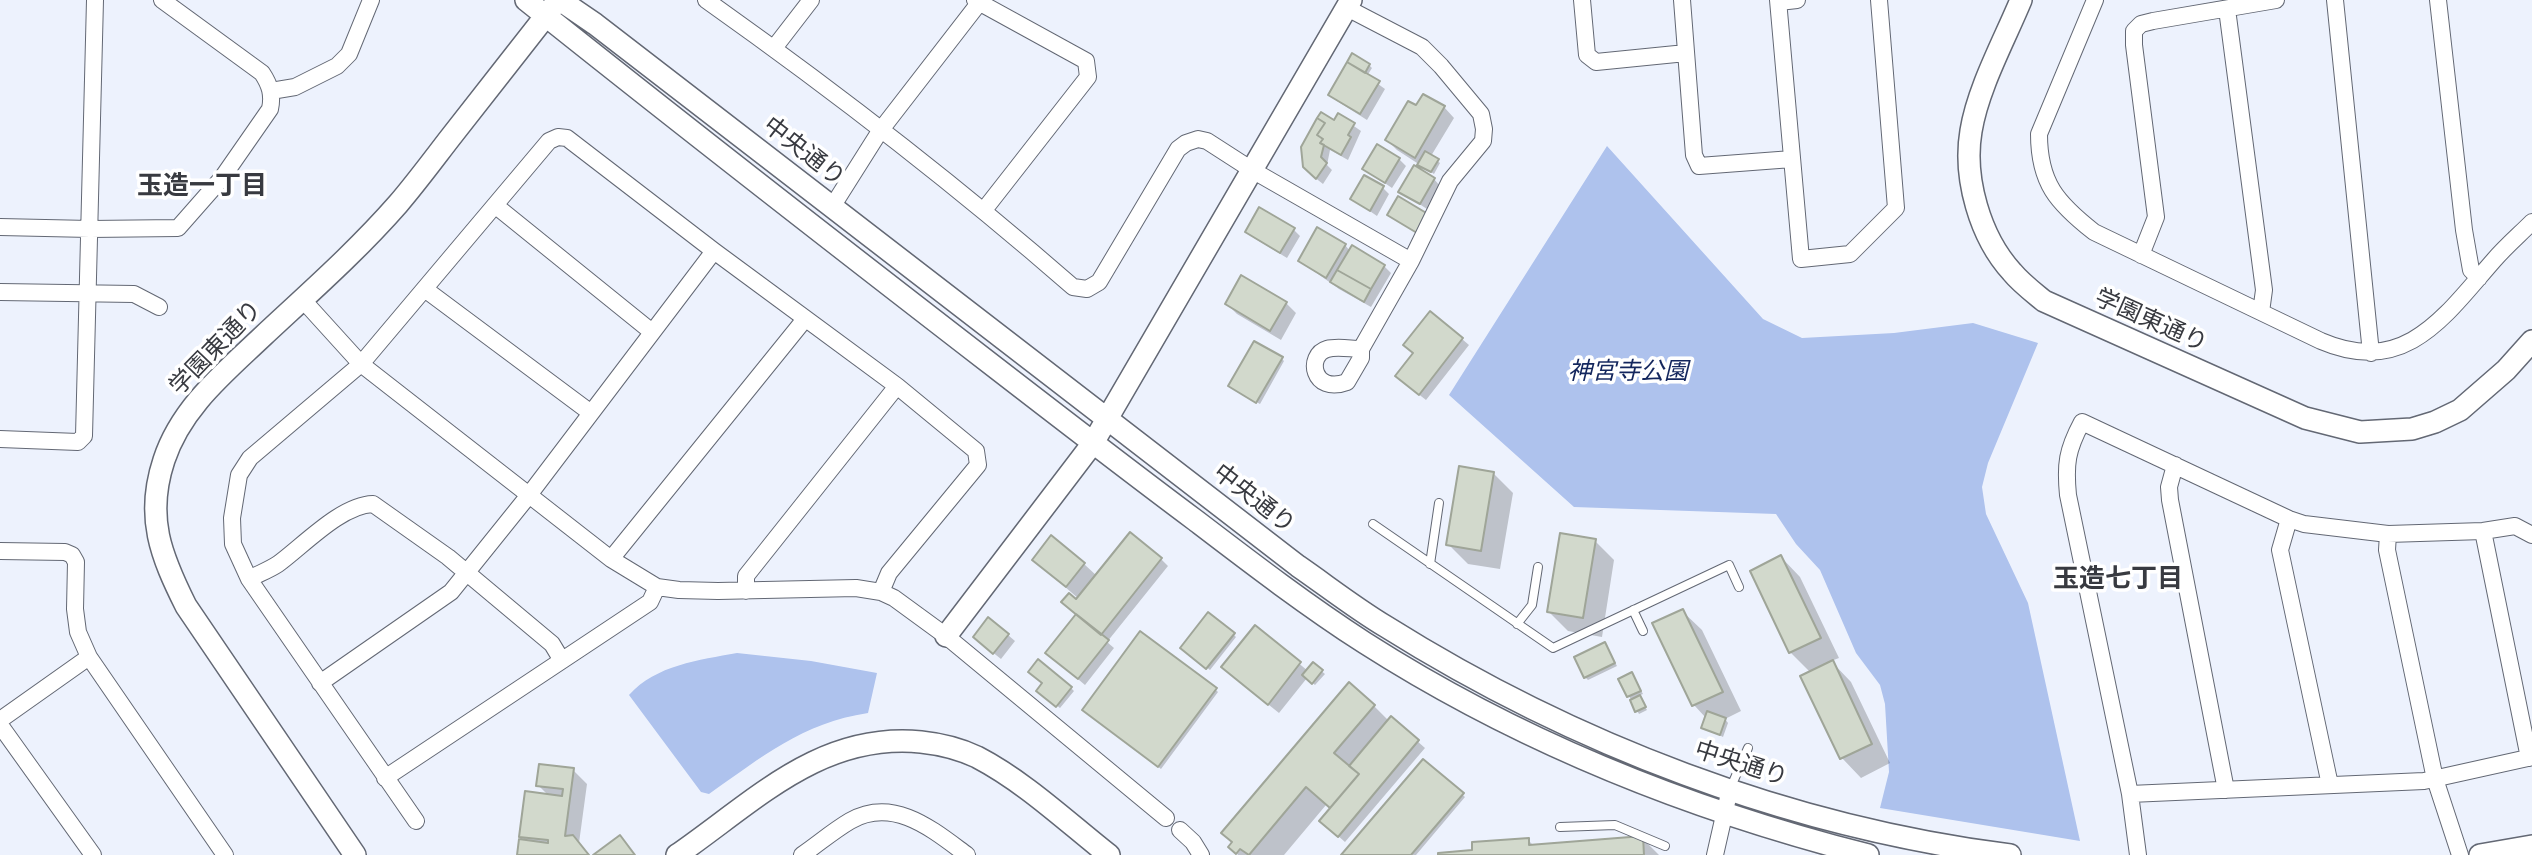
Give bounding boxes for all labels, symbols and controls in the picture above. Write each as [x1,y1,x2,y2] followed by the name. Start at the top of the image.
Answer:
[757,111,851,193] street label: 中央通り
[137,170,267,202] district label: 玉造一丁目
[2090,283,2212,359] street label: 学園東通り
[164,295,268,401] street label: 学園東通り
[1568,358,1688,386] park label: 神宮寺公園
[1207,458,1301,540] street label: 中央通り
[2053,563,2183,595] district label: 玉造七丁目
[1691,735,1791,793] street label: 中央通り

